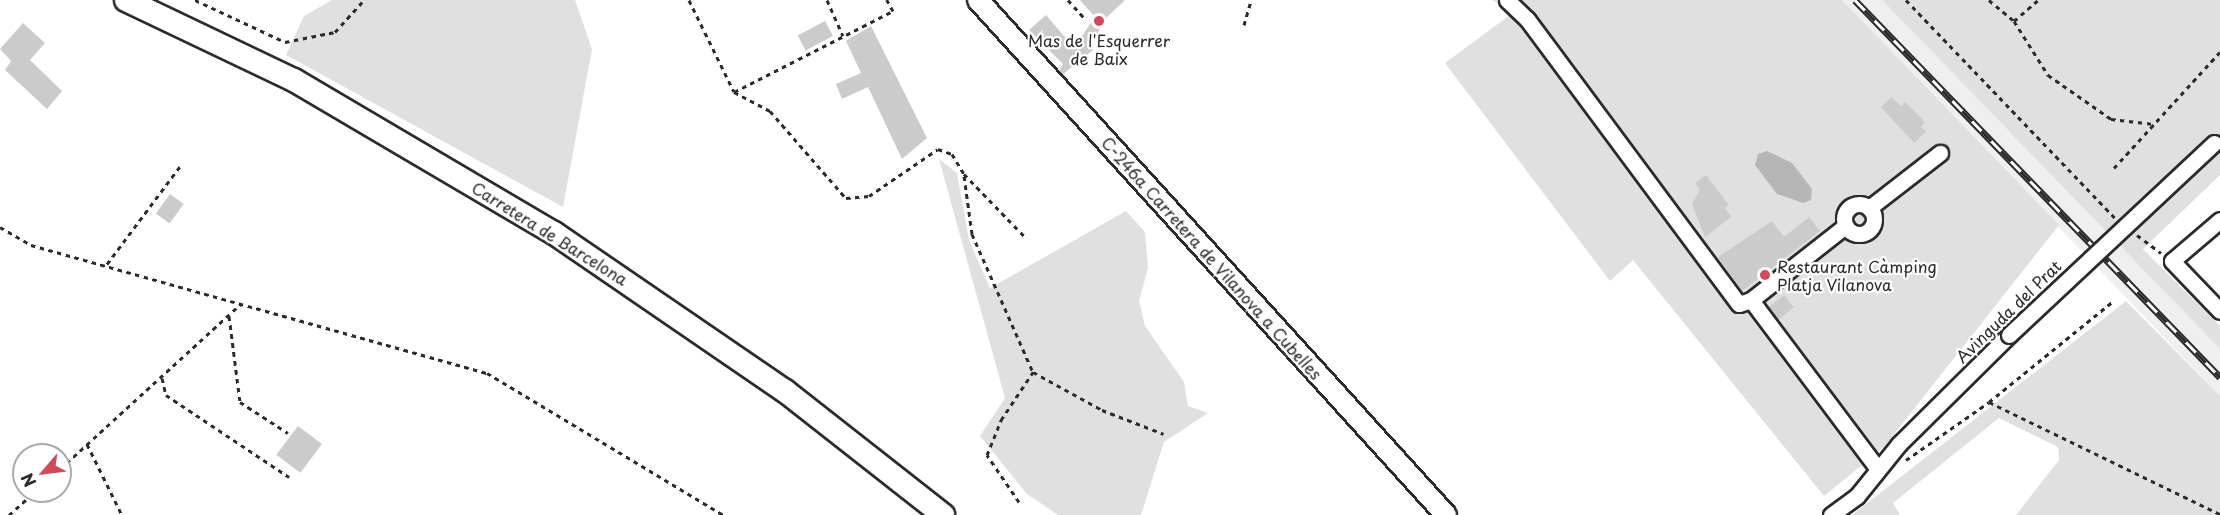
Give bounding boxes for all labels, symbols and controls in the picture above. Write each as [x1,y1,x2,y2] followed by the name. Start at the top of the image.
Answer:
[1092,14,1106,28] marker: Mas de l'Esquerrer de Baix
[1028,30,1170,68] place label: Mas de l'Esquerrer de Baix
[1098,133,1326,383] street label: C-246a Carretera de Vilanova a Cubelles
[468,177,632,289] street label: Carretera de Barcelona
[1777,256,1937,294] place label: Restaurant Càmping Platja Vilanova
[1951,256,2065,366] street label: Avinguda del Prat
[1758,268,1772,282] marker: Restaurant Càmping Platja Vilanova
[12,443,72,503] north arrow
[14,469,41,492] text: N

